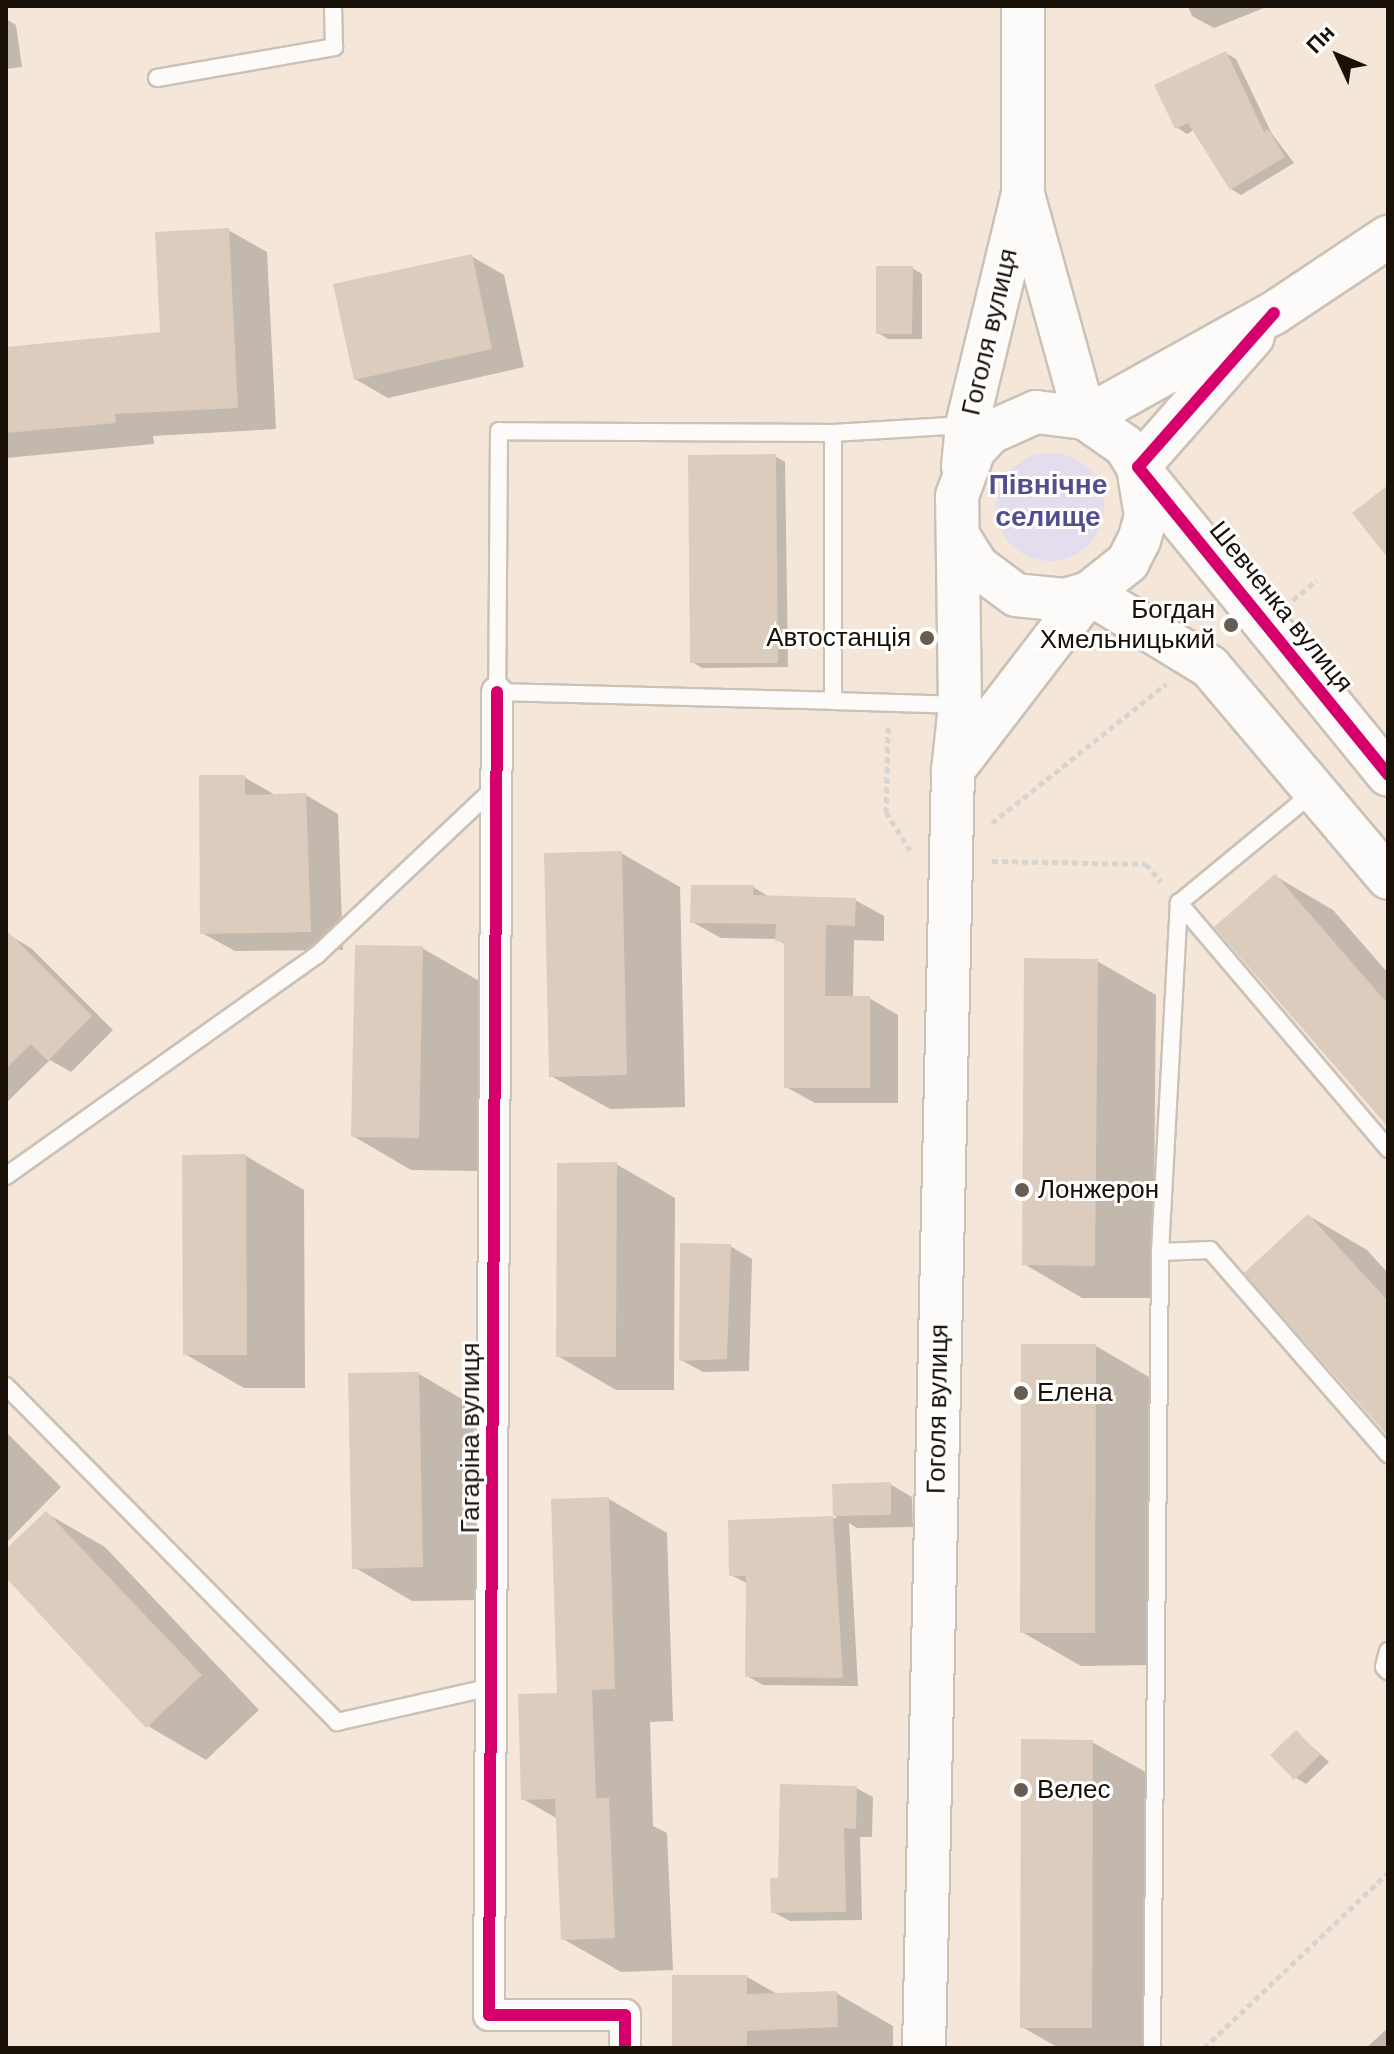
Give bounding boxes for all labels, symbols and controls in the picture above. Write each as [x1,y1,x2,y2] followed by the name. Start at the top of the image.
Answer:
[1298,16,1378,96] north arrow
[1300,18,1341,60] text: Пн
[956,246,1024,418] street label: Гоголя вулиця
[989,468,1107,534] district label: Північне селище
[1202,515,1360,699] street label: Шевченка вулиця
[1040,594,1215,656] place label: Богдан Хмельницький
[1222,616,1240,634] marker: Богдан Хмельницький
[766,622,911,654] place label: Автостанція
[918,629,936,647] marker: Автостанція
[1038,1174,1159,1206] place label: Лонжерон
[1013,1181,1031,1199] marker: Лонжерон
[921,1324,955,1494] street label: Гоголя вулиця
[455,1343,487,1533] street label: Гагаріна вулиця
[1037,1377,1113,1409] place label: Елена
[1012,1384,1030,1402] marker: Елена
[1037,1774,1111,1806] place label: Велес
[1012,1781,1030,1799] marker: Велес

